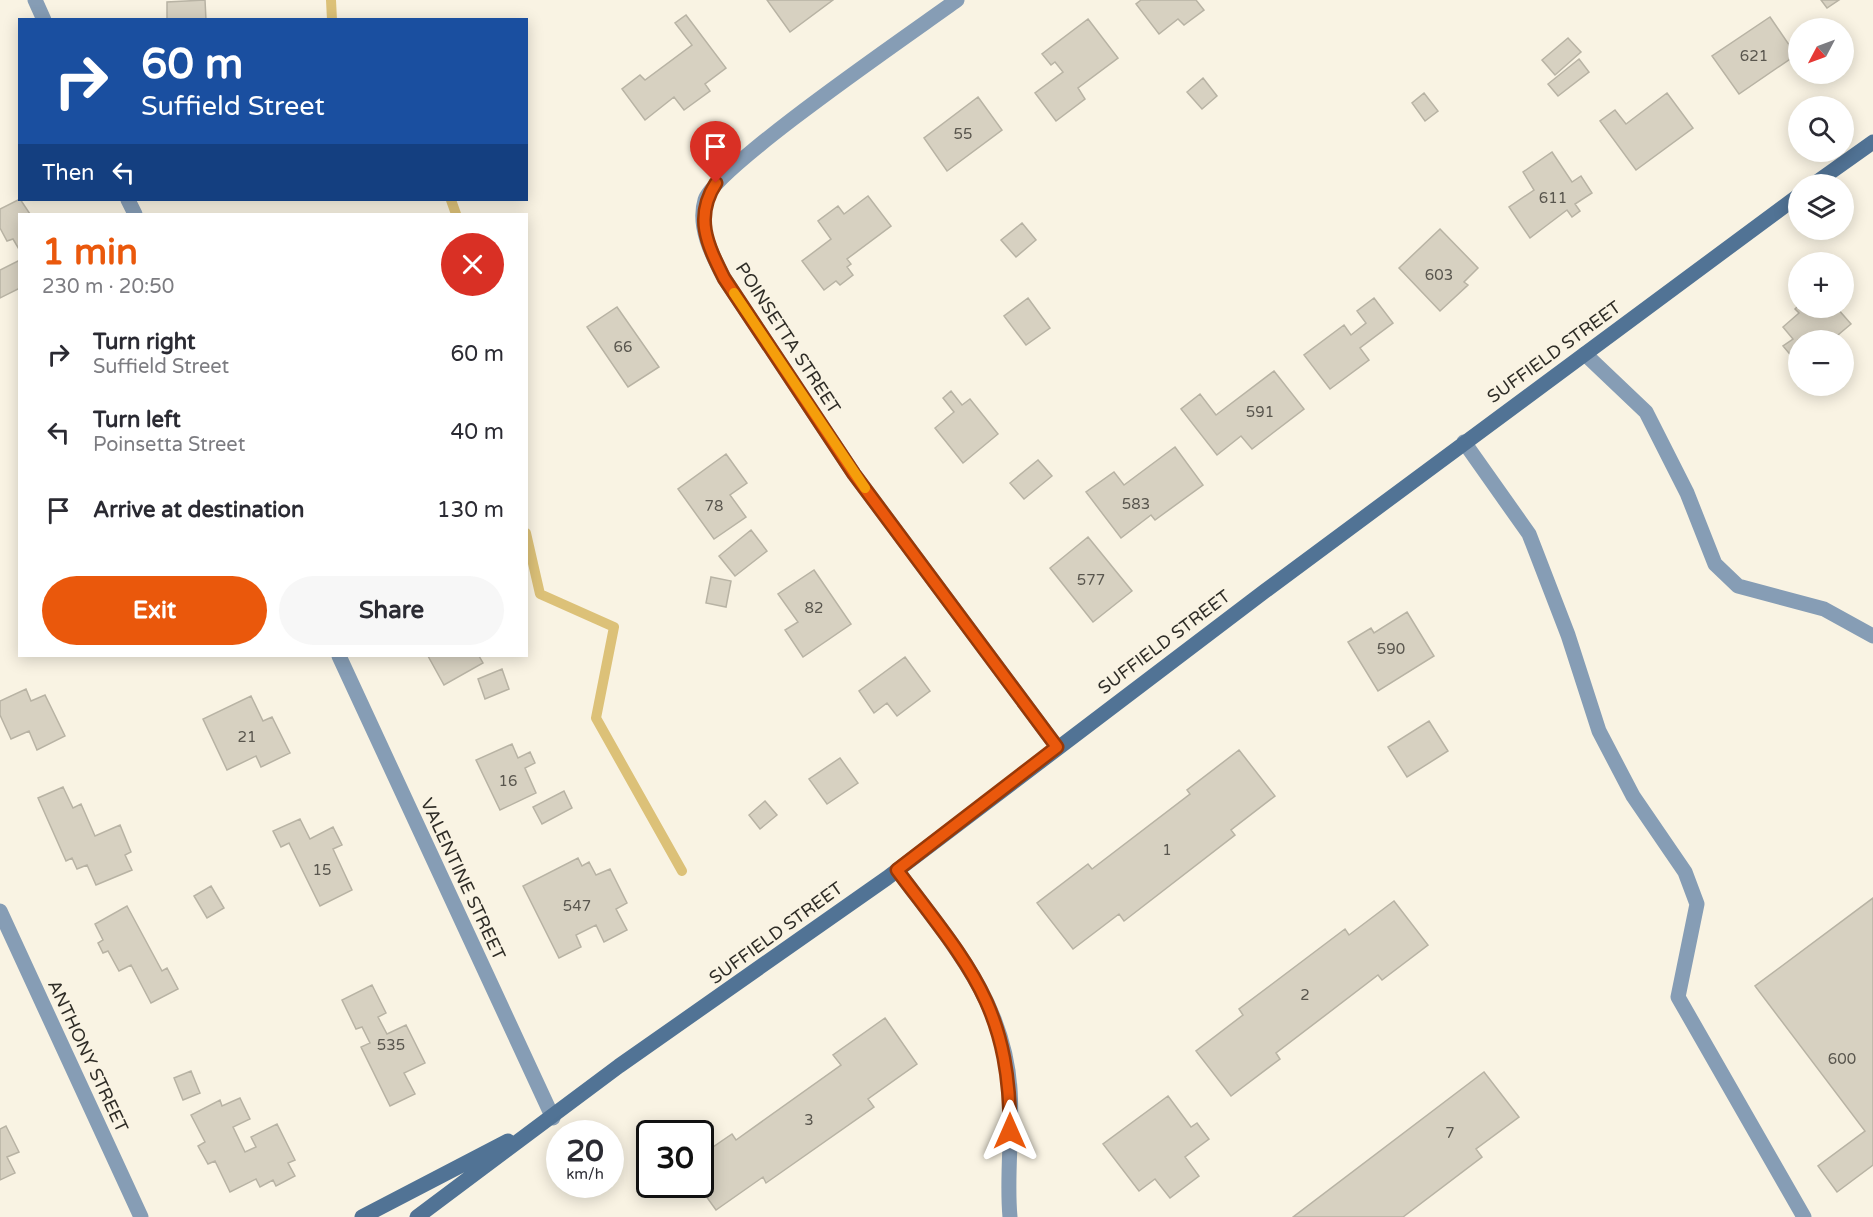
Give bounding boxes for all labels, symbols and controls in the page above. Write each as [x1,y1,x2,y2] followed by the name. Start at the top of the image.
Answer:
[1788,18,1854,84] north arrow
[1788,18,1854,396] map controls
[141,39,243,90] text: 60 m
[42,42,120,120] icon: right
[1740,47,1768,65] house number: 621
[141,90,325,123] text: Suffield Street
[1788,96,1854,162] button: search
[690,121,741,183] pin
[954,125,972,143] house number: 55
[699,130,732,163] icon: arrive
[107,156,140,189] icon: left
[42,160,95,186] text: Then
[1788,174,1854,240] button: layers
[1539,189,1567,207] house number: 611
[42,231,138,274] text: 1 min
[441,233,504,296] button: close
[1788,252,1854,318] button: +
[731,258,845,418] street label: POINSETTA STREET
[1425,266,1453,284] house number: 603
[42,275,174,299] text: 230 m · 20:50
[1483,296,1625,408] street label: SUFFIELD STREET
[93,329,195,355] text: Turn right
[1788,330,1854,396] button: −
[42,338,75,371] icon: right
[614,338,632,356] house number: 66
[450,341,504,367] text: 60 m
[93,355,229,379] text: Suffield Street
[1246,403,1274,421] house number: 591
[93,407,181,433] text: Turn left
[42,416,75,449] icon: left
[450,419,504,445] text: 40 m
[93,433,245,457] text: Poinsetta Street
[42,494,75,527] icon: arrive
[1122,495,1150,513] house number: 583
[93,497,304,523] text: Arrive at destination
[437,497,504,523] text: 130 m
[705,497,723,515] house number: 78
[1077,571,1105,589] house number: 577
[42,576,267,645] button: Exit
[279,576,504,645] button: Share
[1094,585,1235,699] street label: SUFFIELD STREET
[805,599,823,617] house number: 82
[1377,640,1405,658] house number: 590
[238,728,256,746] house number: 21
[499,772,517,790] house number: 16
[416,794,510,964] street label: VALENTINE STREET
[1162,841,1172,859] house number: 1
[313,861,331,879] house number: 15
[705,877,847,989] street label: SUFFIELD STREET
[563,897,591,915] house number: 547
[43,976,133,1136] street label: ANTHONY STREET
[1300,986,1310,1004] house number: 2
[377,1036,405,1054] house number: 535
[1828,1050,1856,1068] house number: 600
[978,1099,1042,1163] position arrow
[804,1111,814,1129] house number: 3
[636,1120,714,1198] speed limit sign: 30
[1445,1124,1455,1142] house number: 7
[566,1133,604,1170] text: 20
[566,1165,604,1183] text: km/h

